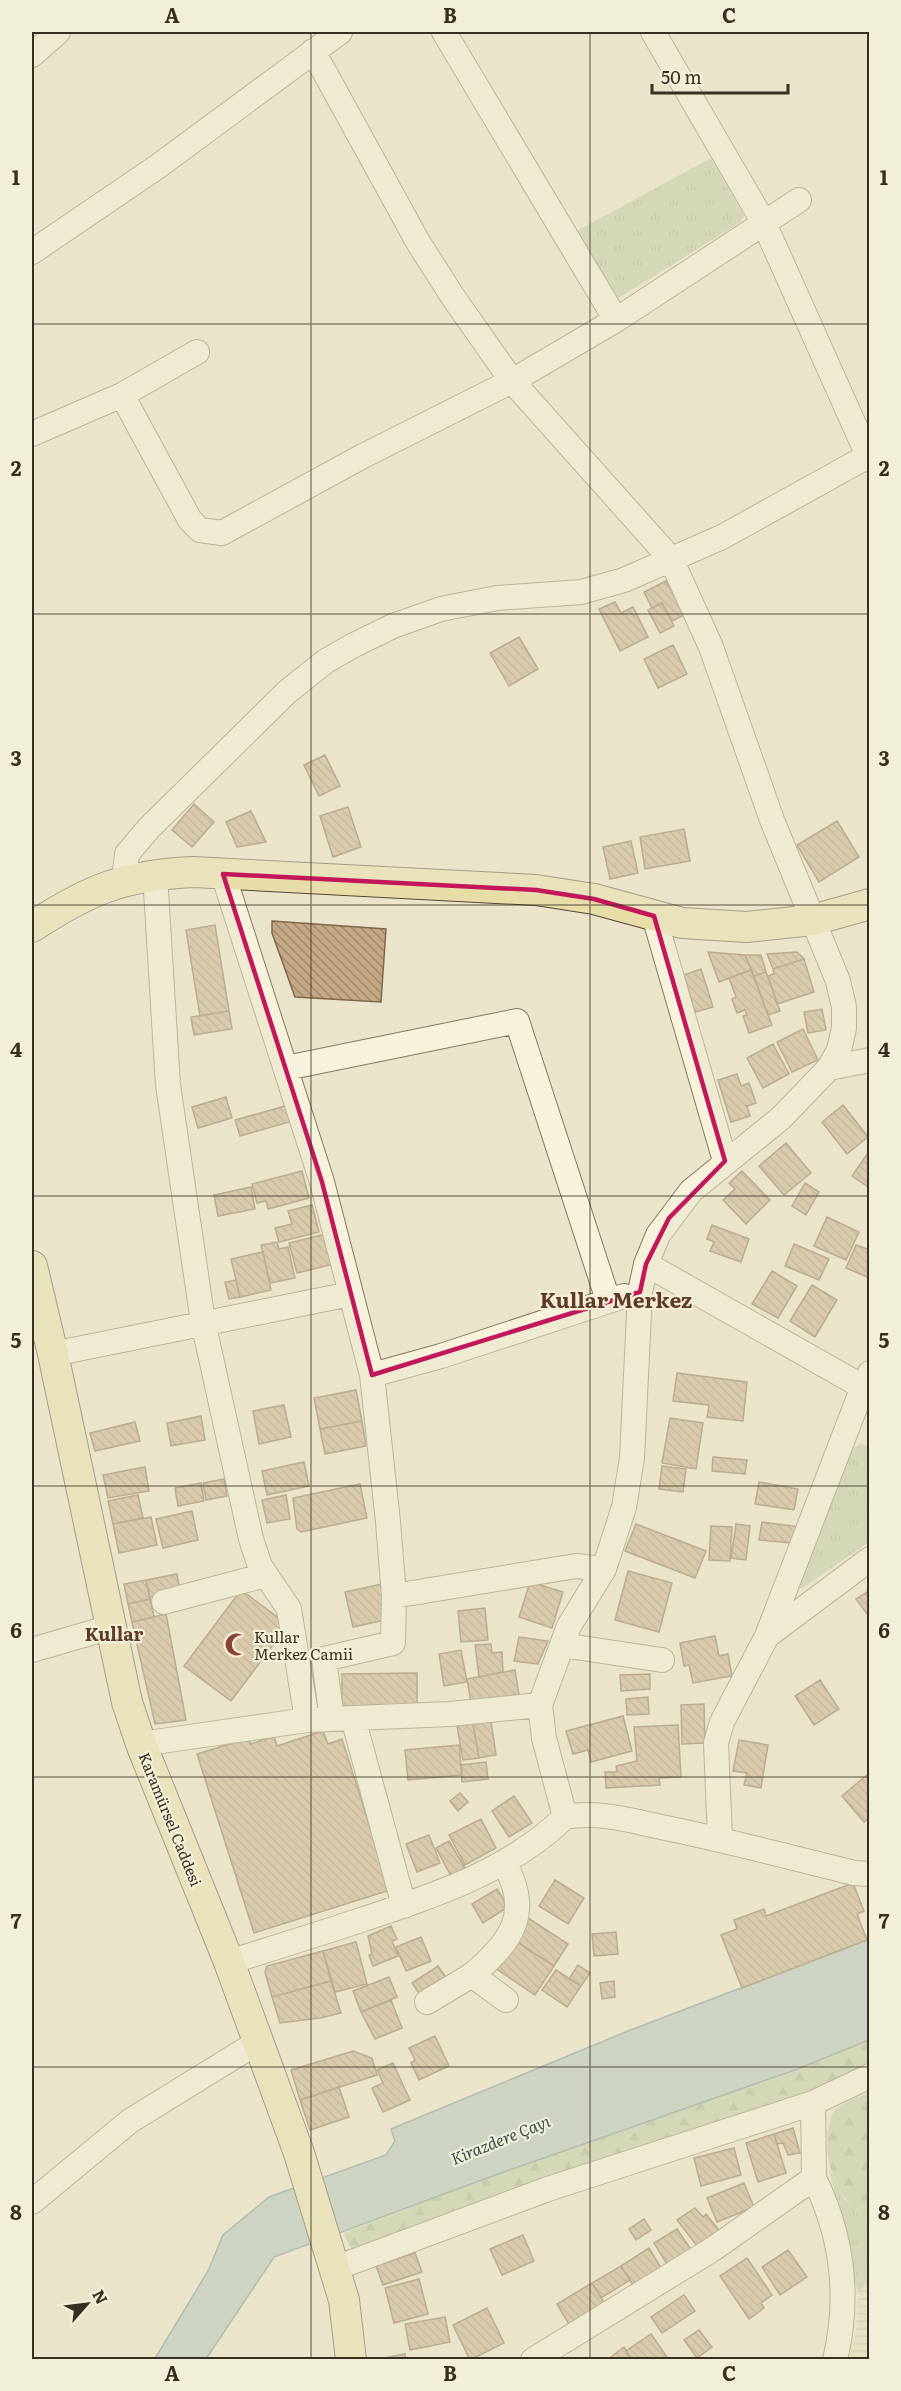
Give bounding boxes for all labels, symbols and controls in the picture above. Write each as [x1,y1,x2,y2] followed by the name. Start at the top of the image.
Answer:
[164,0,180,29] text: A
[443,0,457,29] text: B
[722,0,736,29] text: C
[652,57,788,95] scale bar
[661,63,702,90] text: 50 m
[12,161,20,191] text: 1
[880,161,888,191] text: 1
[11,452,22,482] text: 2
[879,452,890,482] text: 2
[10,742,22,772] text: 3
[878,742,890,772] text: 3
[10,1033,22,1063] text: 4
[878,1033,890,1063] text: 4
[540,1283,692,1314] district label: Kullar Merkez
[11,1324,22,1354] text: 5
[879,1324,890,1354] text: 5
[10,1614,22,1644] text: 6
[878,1614,890,1644] text: 6
[85,1620,144,1647] district label: Kullar
[254,1625,353,1665] place label: Kullar Merkez Camii
[223,1632,249,1658] mosque icon: Kullar Merkez Camii
[134,1748,208,1890] street label: Karamürsel Caddesi
[11,1905,22,1935] text: 7
[879,1905,890,1935] text: 7
[447,2108,553,2170] water label: Kirazdere Çayı
[10,2196,22,2226] text: 8
[878,2196,890,2226] text: 8
[57,2274,117,2334] north arrow
[87,2285,115,2308] text: N
[164,2357,180,2387] text: A
[443,2357,457,2387] text: B
[722,2357,736,2387] text: C

